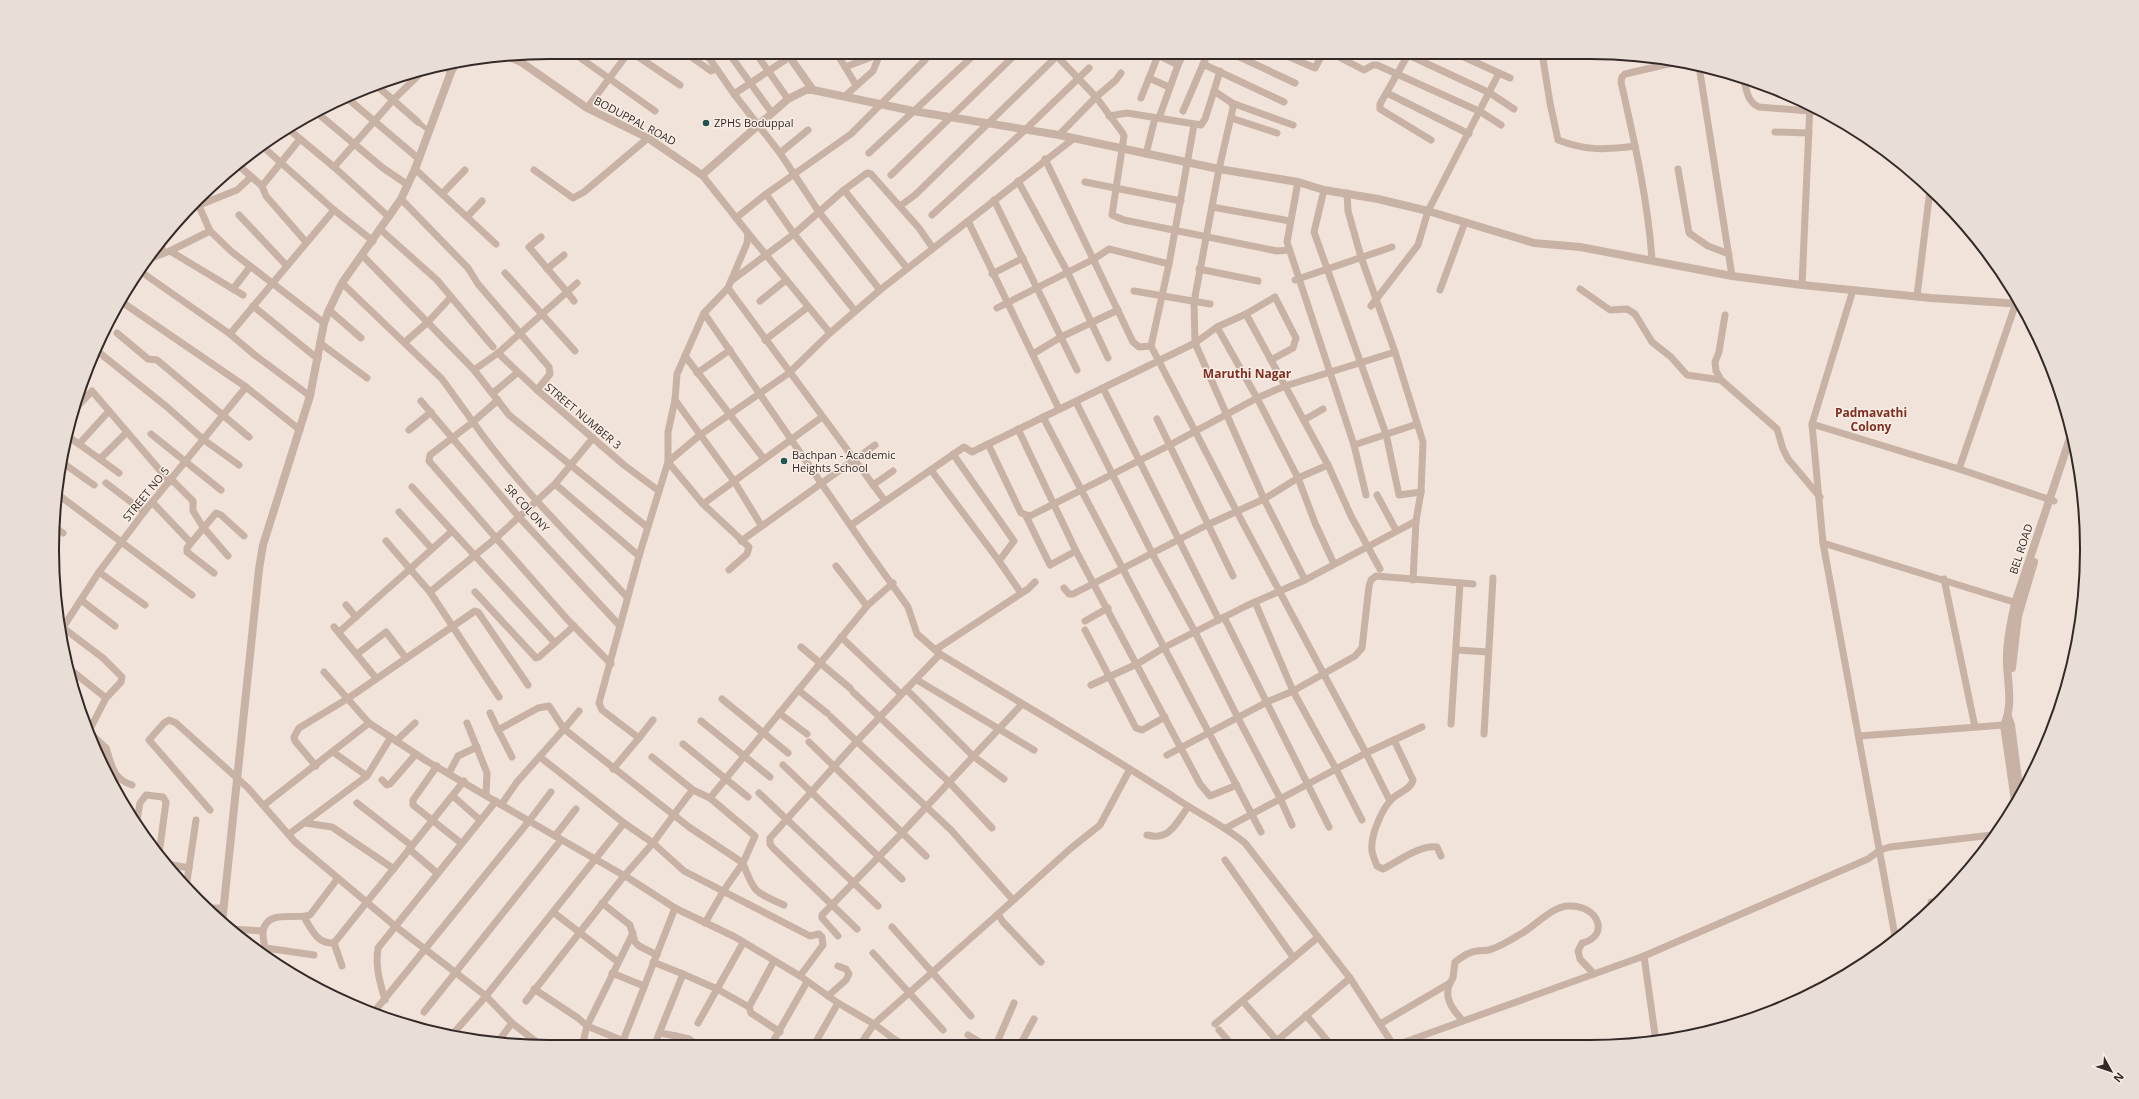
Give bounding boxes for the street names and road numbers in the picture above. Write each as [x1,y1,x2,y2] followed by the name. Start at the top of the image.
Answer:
[592,93,679,148] street label: BODUPPAL ROAD
[542,379,625,452] street label: STREET NUMBER 3
[119,463,172,524] street label: STREET NO 5
[502,480,554,536] street label: SR COLONY
[2005,522,2036,576] street label: BEL ROAD

